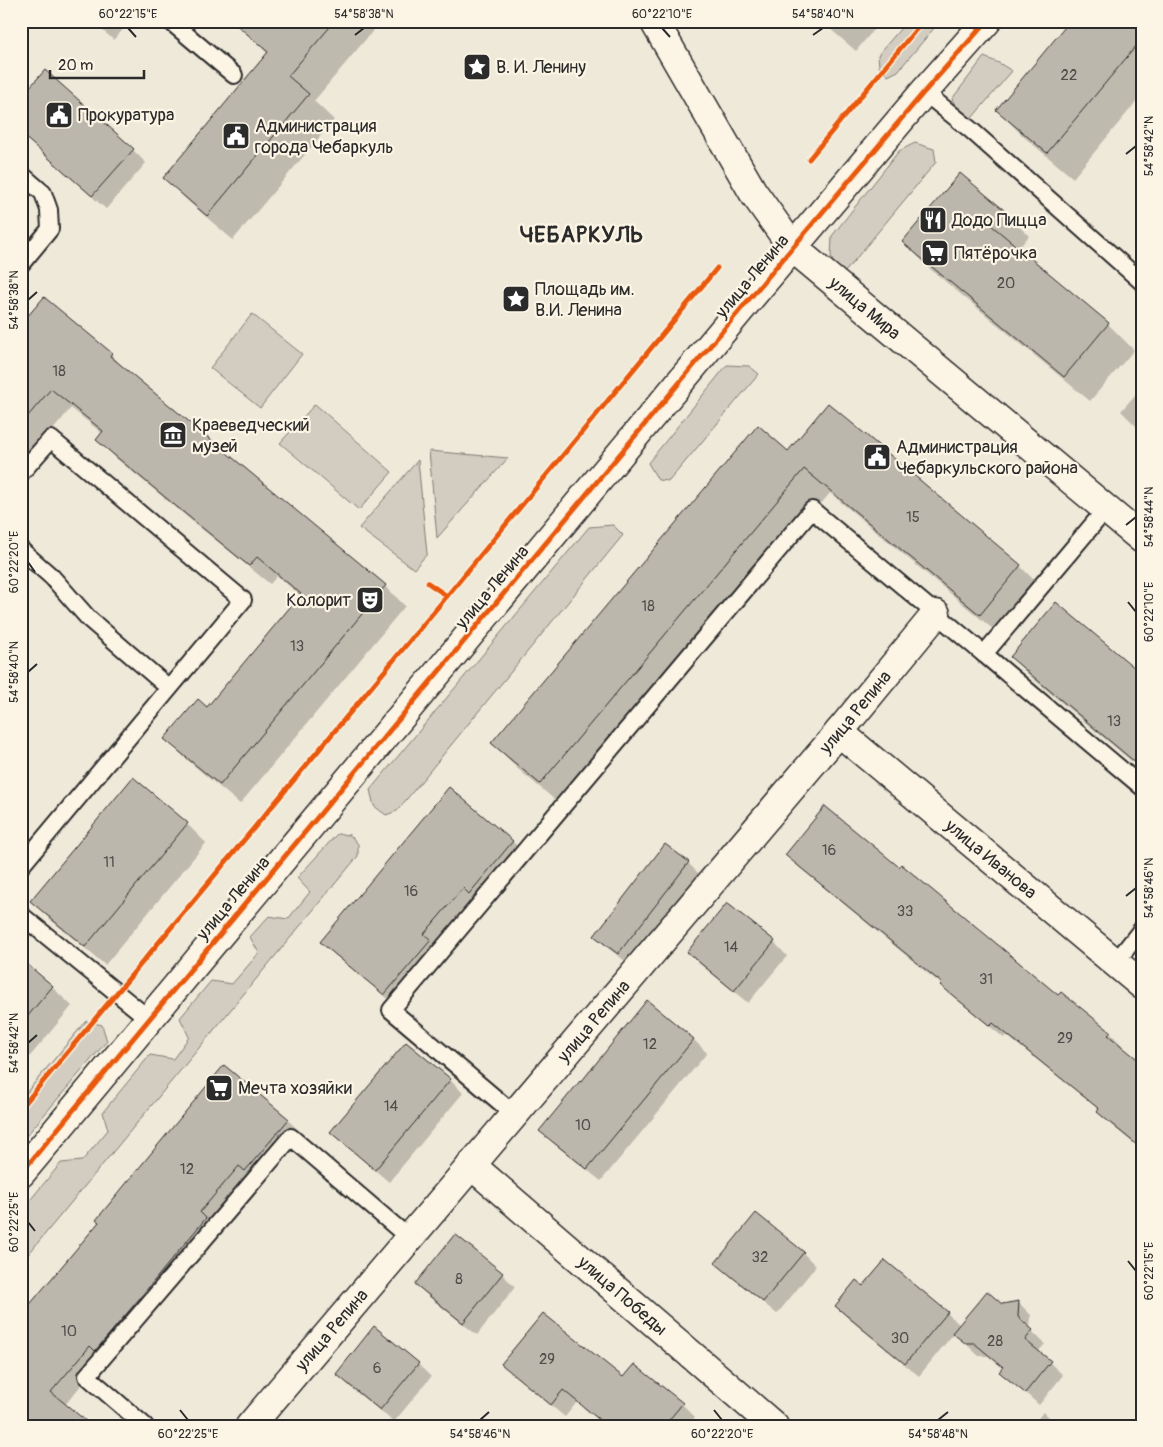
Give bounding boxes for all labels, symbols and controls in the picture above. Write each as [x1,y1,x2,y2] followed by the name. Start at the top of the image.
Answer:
[99,7,157,22] text: 60°22'15"E
[334,7,394,22] text: 54°58'38"N
[632,7,692,22] text: 60°22'10"E
[792,7,854,22] text: 54°58'40"N
[50,48,144,80] scale bar
[462,52,492,82] place icon: В. И. Ленину
[58,56,93,75] text: 20 m
[496,56,586,79] place label: В. И. Ленину
[1061,66,1077,85] house number: 22
[44,100,74,130] public building icon: Прокуратура
[78,104,174,127] place label: Прокуратура
[255,115,394,159] place label: Администрация города Чебаркуль
[1142,116,1157,176] text: 54°58'42"N
[221,121,251,151] public building icon: Администрация города Чебаркуль
[918,205,948,235] restaurant icon: Додо Пицца
[951,209,1047,232] place label: Додо Пицца
[520,221,644,249] district label: ЧЕБАРКУЛЬ
[710,230,794,324] street label: улица Ленина
[920,238,950,268] supermarket icon: Пятёрочка
[954,242,1037,265] place label: Пятёрочка
[7,270,22,330] text: 54°58'38"N
[823,271,905,345] street label: улица Мира
[997,274,1015,293] house number: 20
[535,278,635,322] place label: Площадь им. В.И. Ленина
[501,284,531,314] place icon: Площадь им. В.И. Ленина
[52,362,66,381] house number: 18
[192,414,310,458] place label: Краеведческий музей
[158,420,188,450] museum icon: Краеведческий музей
[896,436,1078,480] place label: Администрация Чебаркульского района
[862,442,892,472] public building icon: Администрация Чебаркульского района
[1142,487,1157,547] text: 54°58'44"N
[906,508,920,527] house number: 15
[7,531,22,593] text: 60°22'20"E
[450,541,534,635] street label: улица Ленина
[1142,582,1157,642] text: 60°22'10"E
[355,585,385,615] theatre icon: Колорит
[286,589,351,612] place label: Колорит
[641,597,655,616] house number: 18
[290,637,304,656] house number: 13
[7,641,22,703] text: 54°58'40"N
[814,666,897,759] street label: улица Репина
[1107,712,1121,731] house number: 13
[939,814,1041,904] street label: улица Иванова
[822,841,836,860] house number: 16
[191,852,275,946] street label: улица Ленина
[103,853,115,872] house number: 11
[1142,858,1157,918] text: 54°58'46"N
[404,882,418,901] house number: 16
[897,902,913,921] house number: 33
[724,938,739,957] house number: 14
[979,970,993,989] house number: 31
[552,975,635,1068] street label: улица Репина
[7,1013,22,1073] text: 54°58'42"N
[1057,1029,1073,1048] house number: 29
[643,1035,657,1054] house number: 12
[204,1073,234,1103] supermarket icon: Мечта хозяйки
[238,1077,352,1100] place label: Мечта хозяйки
[384,1097,399,1116] house number: 14
[575,1116,591,1135] house number: 10
[180,1160,194,1179] house number: 12
[7,1192,22,1252] text: 60°22'25"E
[1142,1242,1157,1300] text: 60°22'15"E
[752,1248,768,1267] house number: 32
[572,1250,672,1341] street label: улица Победы
[455,1270,463,1289] house number: 8
[290,1284,373,1377] street label: улица Репина
[61,1322,77,1341] house number: 10
[891,1329,909,1348] house number: 30
[987,1332,1003,1351] house number: 28
[539,1350,555,1369] house number: 29
[373,1359,381,1378] house number: 6
[158,1427,218,1442] text: 60°22'25"E
[450,1427,510,1442] text: 54°58'46"N
[691,1427,753,1442] text: 60°22'20"E
[908,1427,968,1442] text: 54°58'48"N

